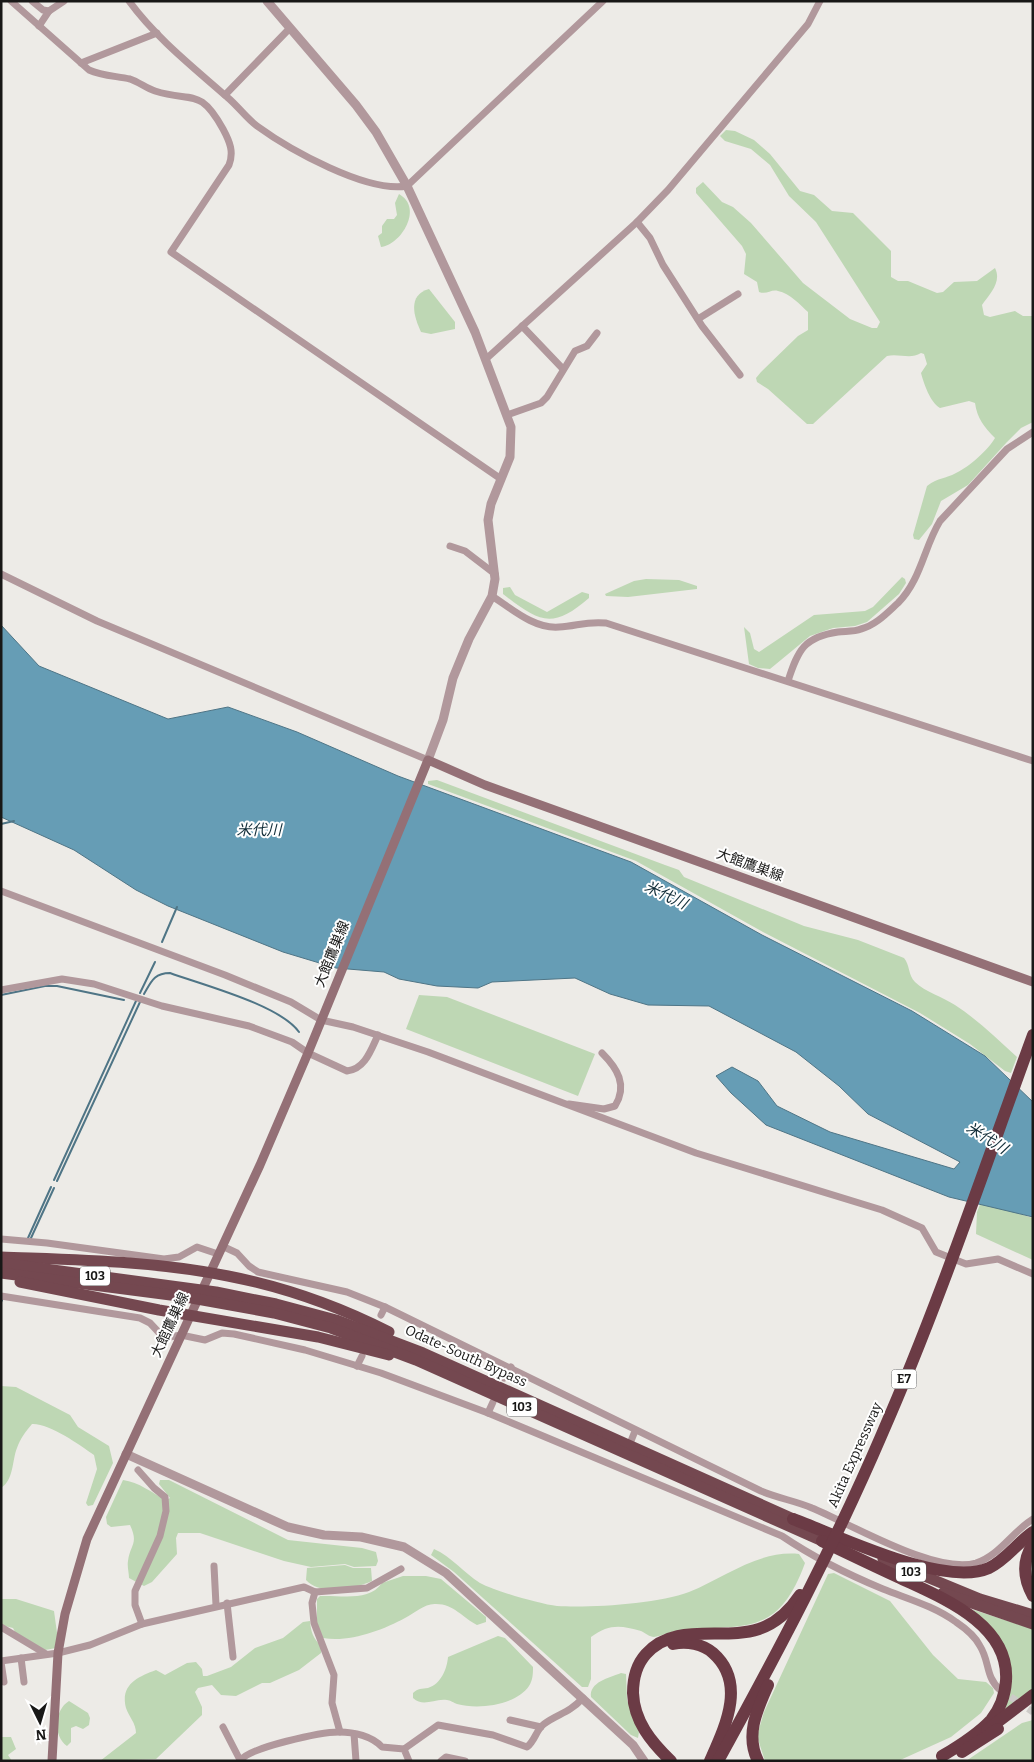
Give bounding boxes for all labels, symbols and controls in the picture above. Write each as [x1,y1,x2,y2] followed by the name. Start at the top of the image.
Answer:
[236,821,283,839] water label: 米代川
[714,845,786,885] street label: 大館鷹巣線
[642,877,692,914] water label: 米代川
[311,918,353,990] street label: 大館鷹巣線
[963,1118,1013,1159] water label: 米代川
[80,1266,110,1285] road number: 103
[148,1290,192,1360] street label: 大館鷹巣線
[402,1321,530,1391] street label: Odate-South Bypass
[892,1370,916,1388] road number: E7
[507,1398,537,1416] road number: 103
[824,1399,886,1510] street label: Akita Expressway
[896,1562,926,1581] road number: 103
[15,1697,65,1747] north arrow
[35,1726,47,1743] text: N

